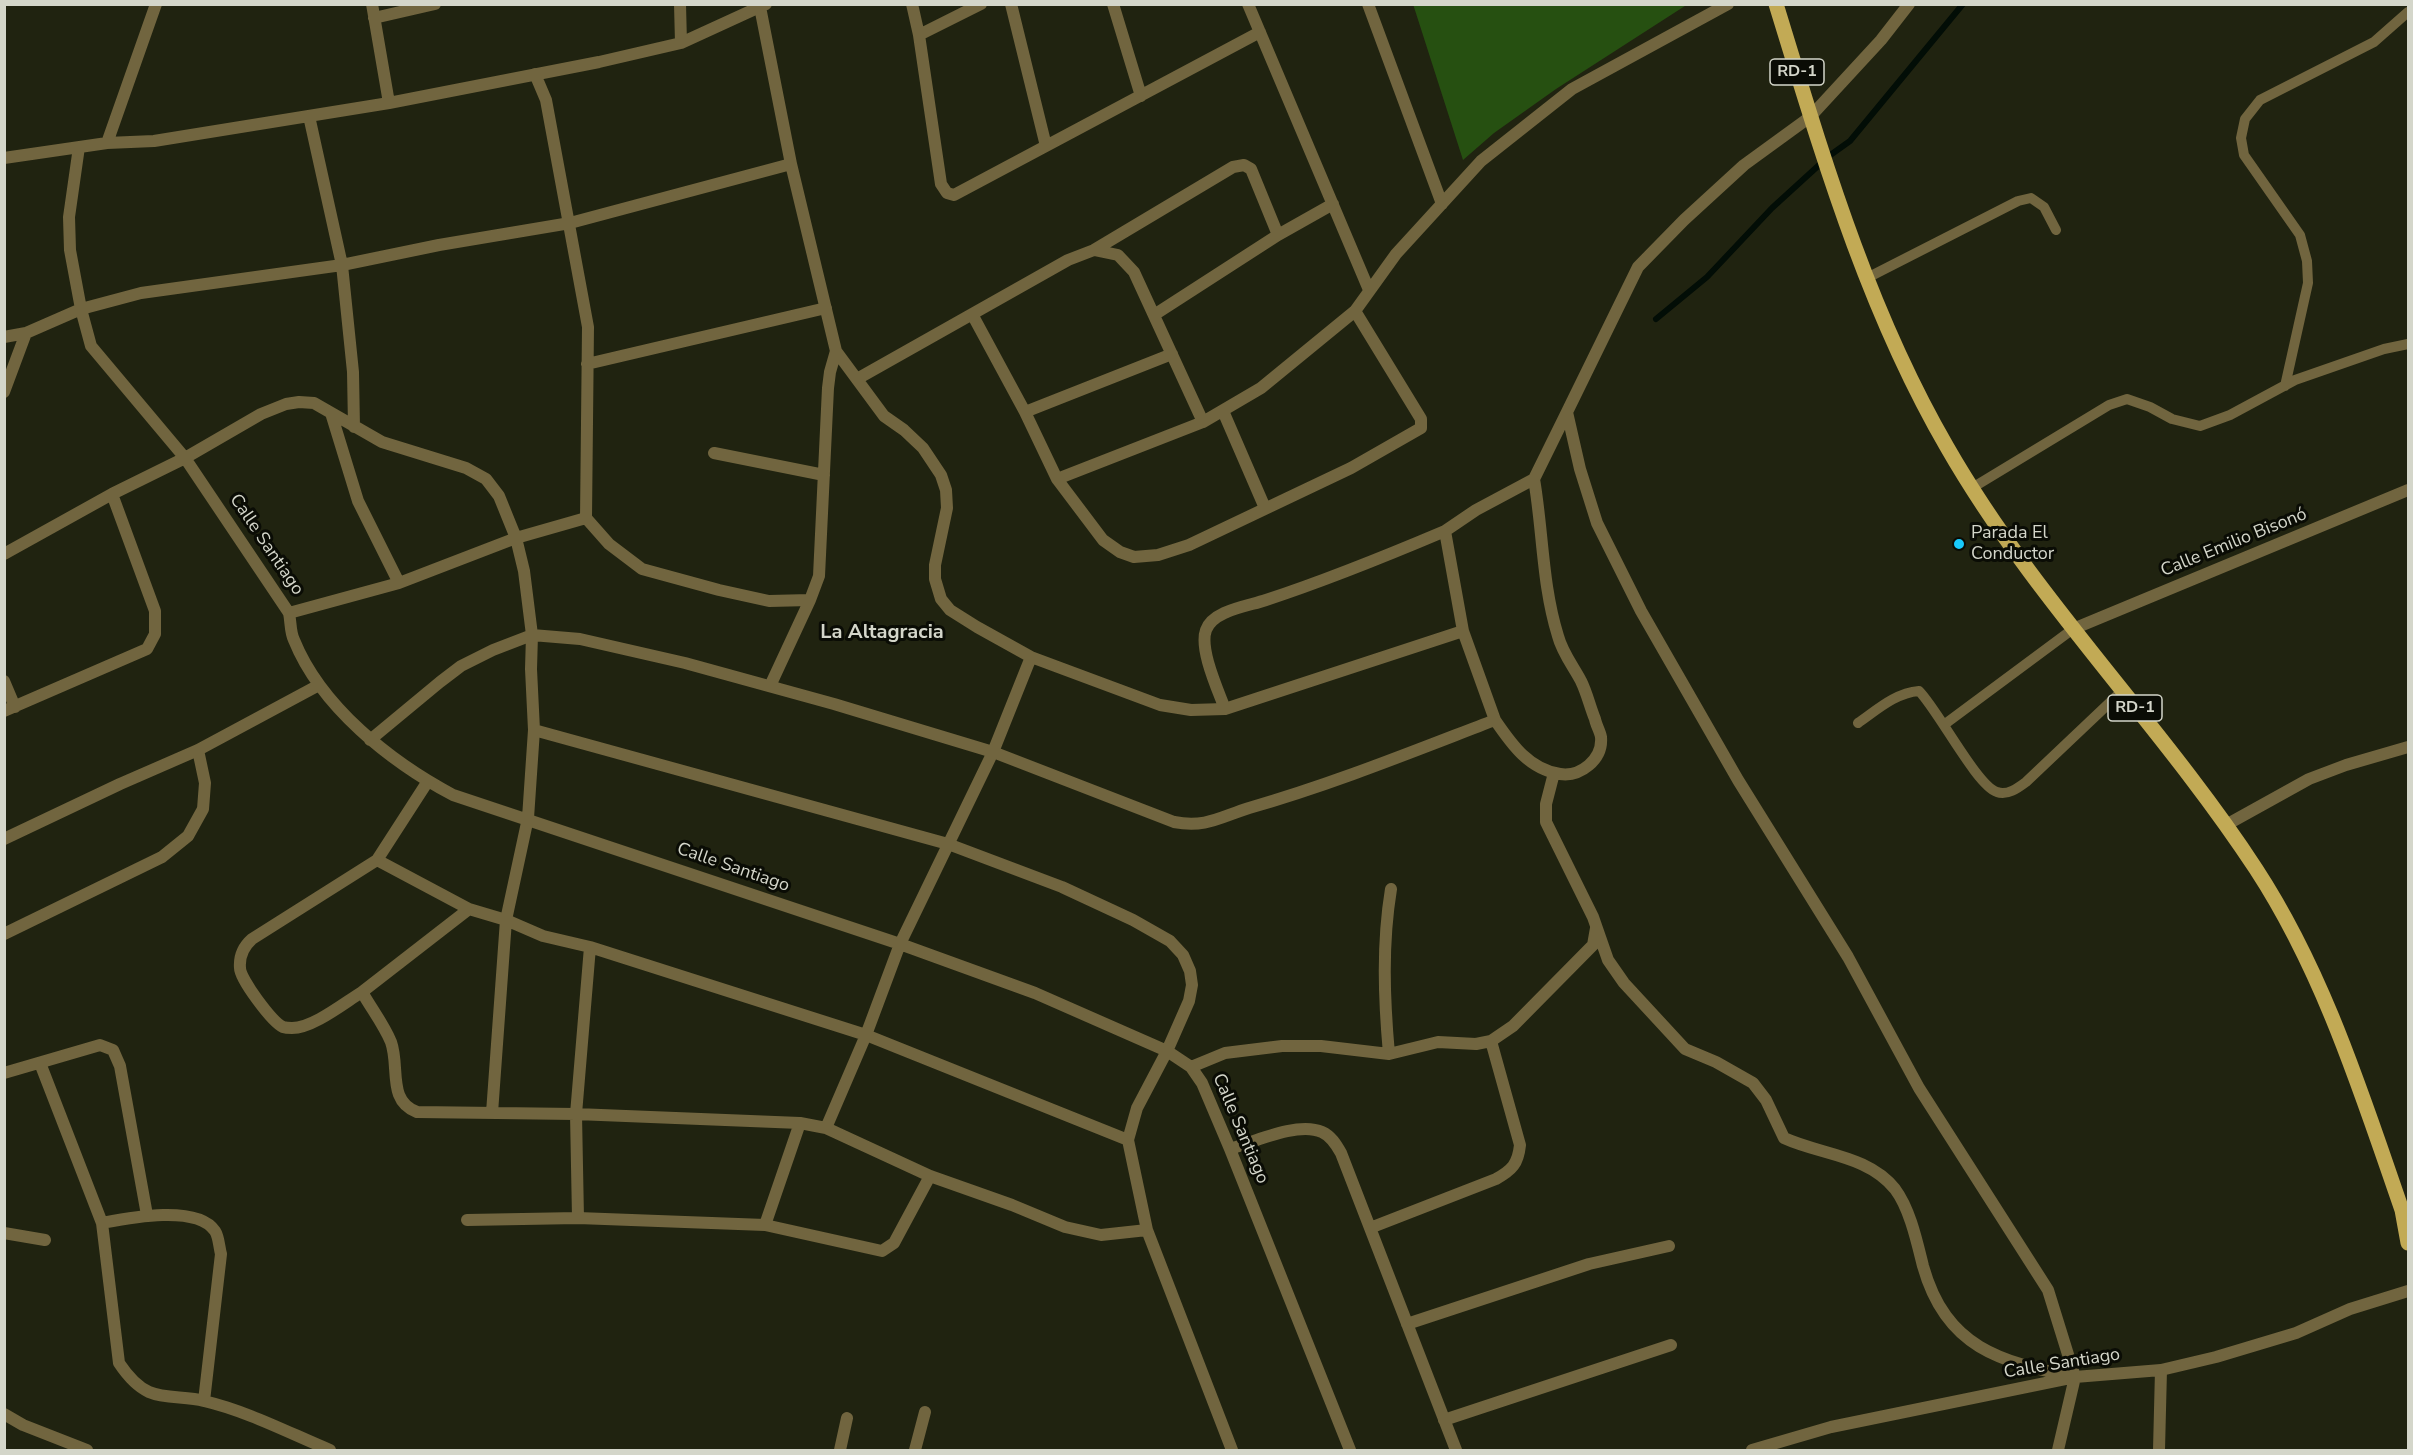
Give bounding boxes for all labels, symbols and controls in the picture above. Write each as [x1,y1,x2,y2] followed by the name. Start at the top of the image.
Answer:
[1770,59,1824,85] road number: RD-1
[224,490,308,600] street label: Calle Santiago
[2158,504,2310,582] street label: Calle Emilio Bisonó
[1971,523,2054,566] place label: Parada El Conductor
[1952,537,1966,551] marker: Parada El Conductor
[820,621,944,645] district label: La Altagracia
[2108,695,2162,721] road number: RD-1
[674,839,792,897] street label: Calle Santiago
[1207,1071,1273,1187] street label: Calle Santiago
[2002,1344,2122,1384] street label: Calle Santiago

